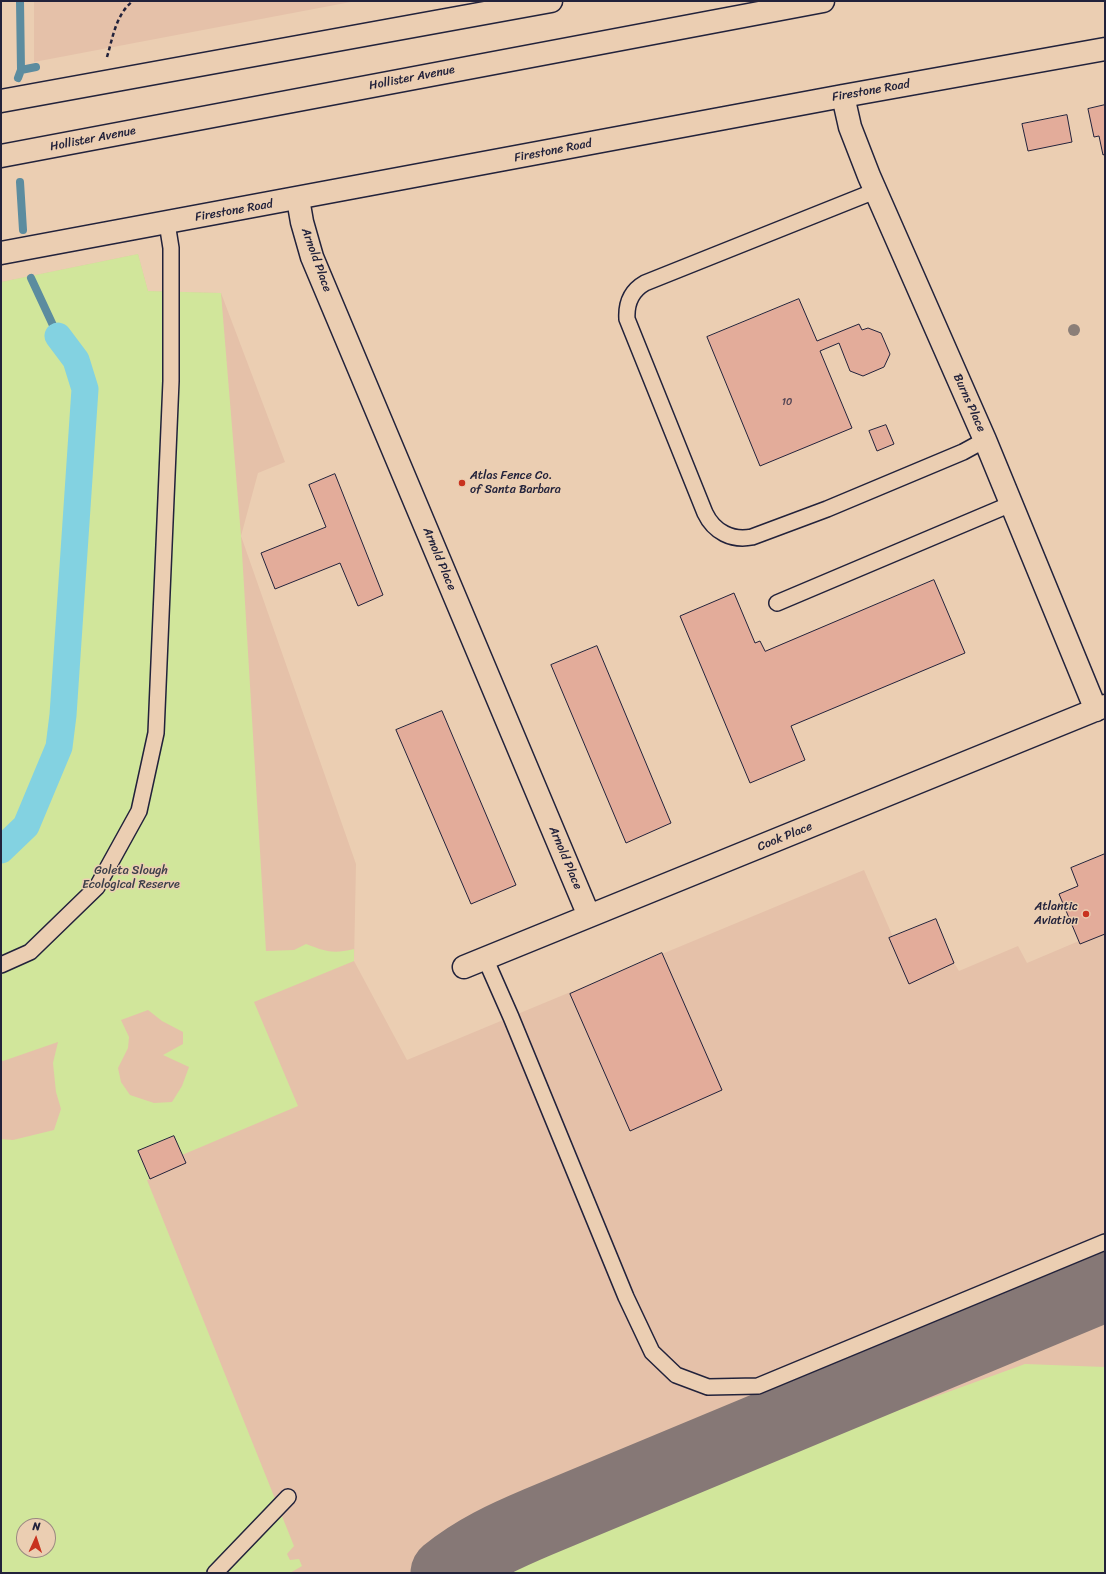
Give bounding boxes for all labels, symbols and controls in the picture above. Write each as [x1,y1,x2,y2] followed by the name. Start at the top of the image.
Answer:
[368,63,456,93] street label: Hollister Avenue
[831,77,911,105] street label: Firestone Road
[49,124,137,154] street label: Hollister Avenue
[513,136,593,166] street label: Firestone Road
[194,197,274,225] street label: Firestone Road
[298,226,334,294] street label: Arnold Place
[950,372,988,434] street label: Burns Place
[782,396,792,408] house number: 10
[470,469,561,497] place label: Atlas Fence Co. of Santa Barbara
[457,478,467,488] marker: Atlas Fence Co. of Santa Barbara
[419,525,459,593] street label: Arnold Place
[755,819,815,855] street label: Cook Place
[545,824,585,892] street label: Arnold Place
[82,864,180,892] park label: Goleta Slough Ecological Reserve
[1034,900,1078,928] place label: Atlantic Aviation
[1081,909,1091,919] marker: Atlantic Aviation
[32,1517,41,1536] text: N
[16,1518,56,1558] north arrow

